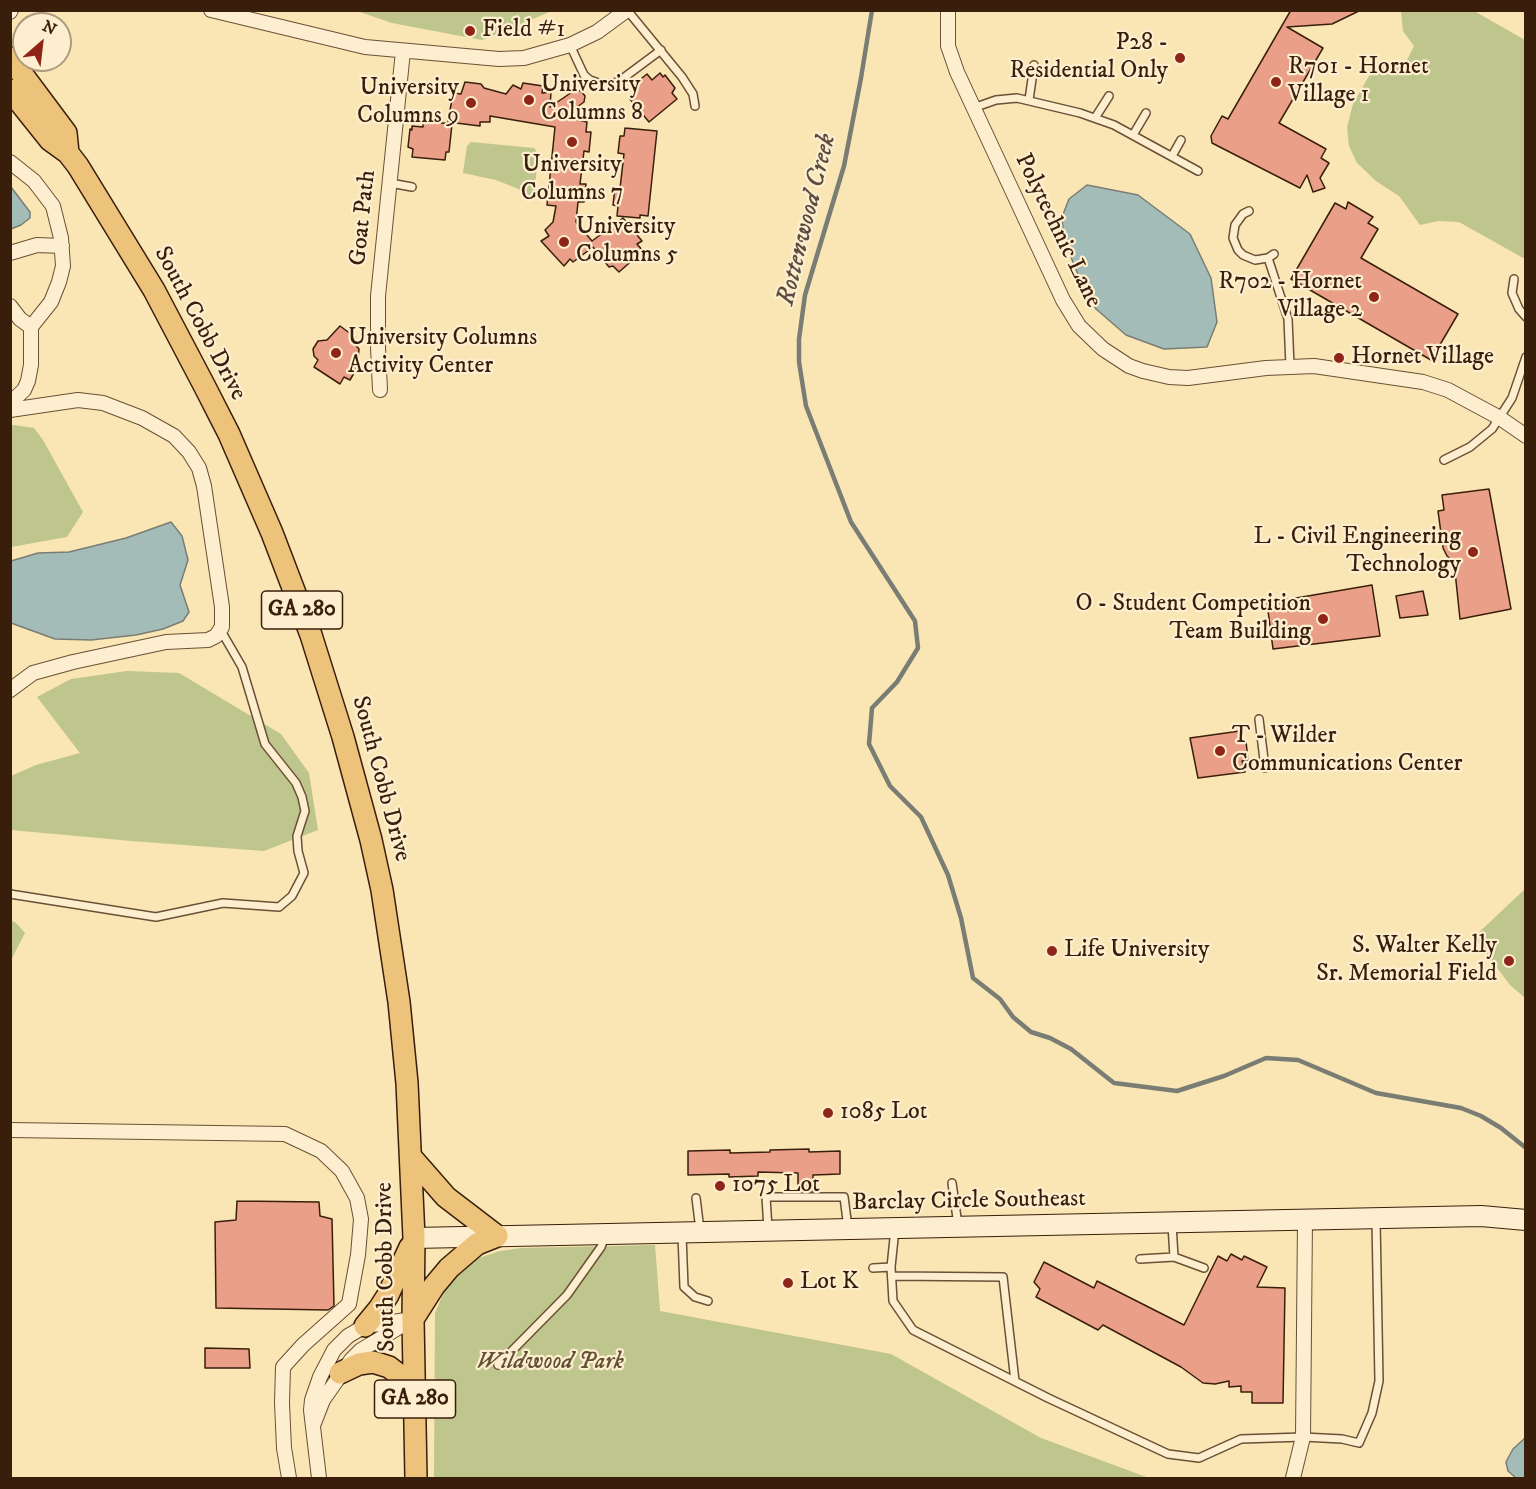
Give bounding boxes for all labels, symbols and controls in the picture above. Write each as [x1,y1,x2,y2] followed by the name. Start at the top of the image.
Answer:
[12,12,72,72] north arrow
[39,16,60,40] text: N
[482,17,565,45] place label: Field #1
[463,24,477,38] marker: Field #1
[1009,30,1168,86] place label: P28 - Residential Only
[1173,51,1187,65] marker: P28 - Residential Only
[1288,54,1429,110] place label: R701 - Hornet Village 1
[541,72,643,128] place label: University Columns 8
[357,75,459,131] place label: University Columns 9
[1269,75,1283,89] marker: R701 - Hornet Village 1
[522,93,536,107] marker: University Columns 8
[464,96,478,110] marker: University Columns 9
[772,131,844,309] water label: Rottenwood Creek
[565,135,579,149] marker: University Columns 7
[1007,149,1107,313] street label: Polytechnic Lane
[521,152,623,208] place label: University Columns 7
[345,169,383,267] street label: Goat Path
[576,214,678,270] place label: University Columns 5
[557,235,571,249] marker: University Columns 5
[146,242,252,406] street label: South Cobb Drive
[1218,269,1362,325] place label: R702 - Hornet Village 2
[1367,290,1381,304] marker: R702 - Hornet Village 2
[348,325,537,381] place label: University Columns Activity Center
[1351,344,1494,372] place label: Hornet Village
[329,346,343,360] marker: University Columns Activity Center
[1332,351,1346,365] marker: Hornet Village
[1253,524,1461,580] place label: L - Civil Engineering Technology
[1466,545,1480,559] marker: L - Civil Engineering Technology
[262,591,342,629] road number: GA 280
[1075,591,1311,647] place label: O - Student Competition Team Building
[1316,612,1330,626] marker: O - Student Competition Team Building
[344,693,416,865] street label: South Cobb Drive
[1232,723,1463,779] place label: T - Wilder Communications Center
[1213,744,1227,758] marker: T - Wilder Communications Center
[1316,933,1497,989] place label: S. Walter Kelly Sr. Memorial Field
[1064,937,1209,965] place label: Life University
[1045,944,1059,958] marker: Life University
[1502,954,1516,968] marker: S. Walter Kelly Sr. Memorial Field
[840,1099,927,1127] place label: 1085 Lot
[821,1106,835,1120] marker: 1085 Lot
[732,1172,820,1200] place label: 1075 Lot
[713,1179,727,1193] marker: 1075 Lot
[371,1182,403,1352] street label: South Cobb Drive
[852,1186,1086,1218] street label: Barclay Circle Southeast
[800,1269,859,1297] place label: Lot K
[781,1276,795,1290] marker: Lot K
[476,1349,624,1377] park label: Wildwood Park
[374,1380,456,1418] road number: GA 280

